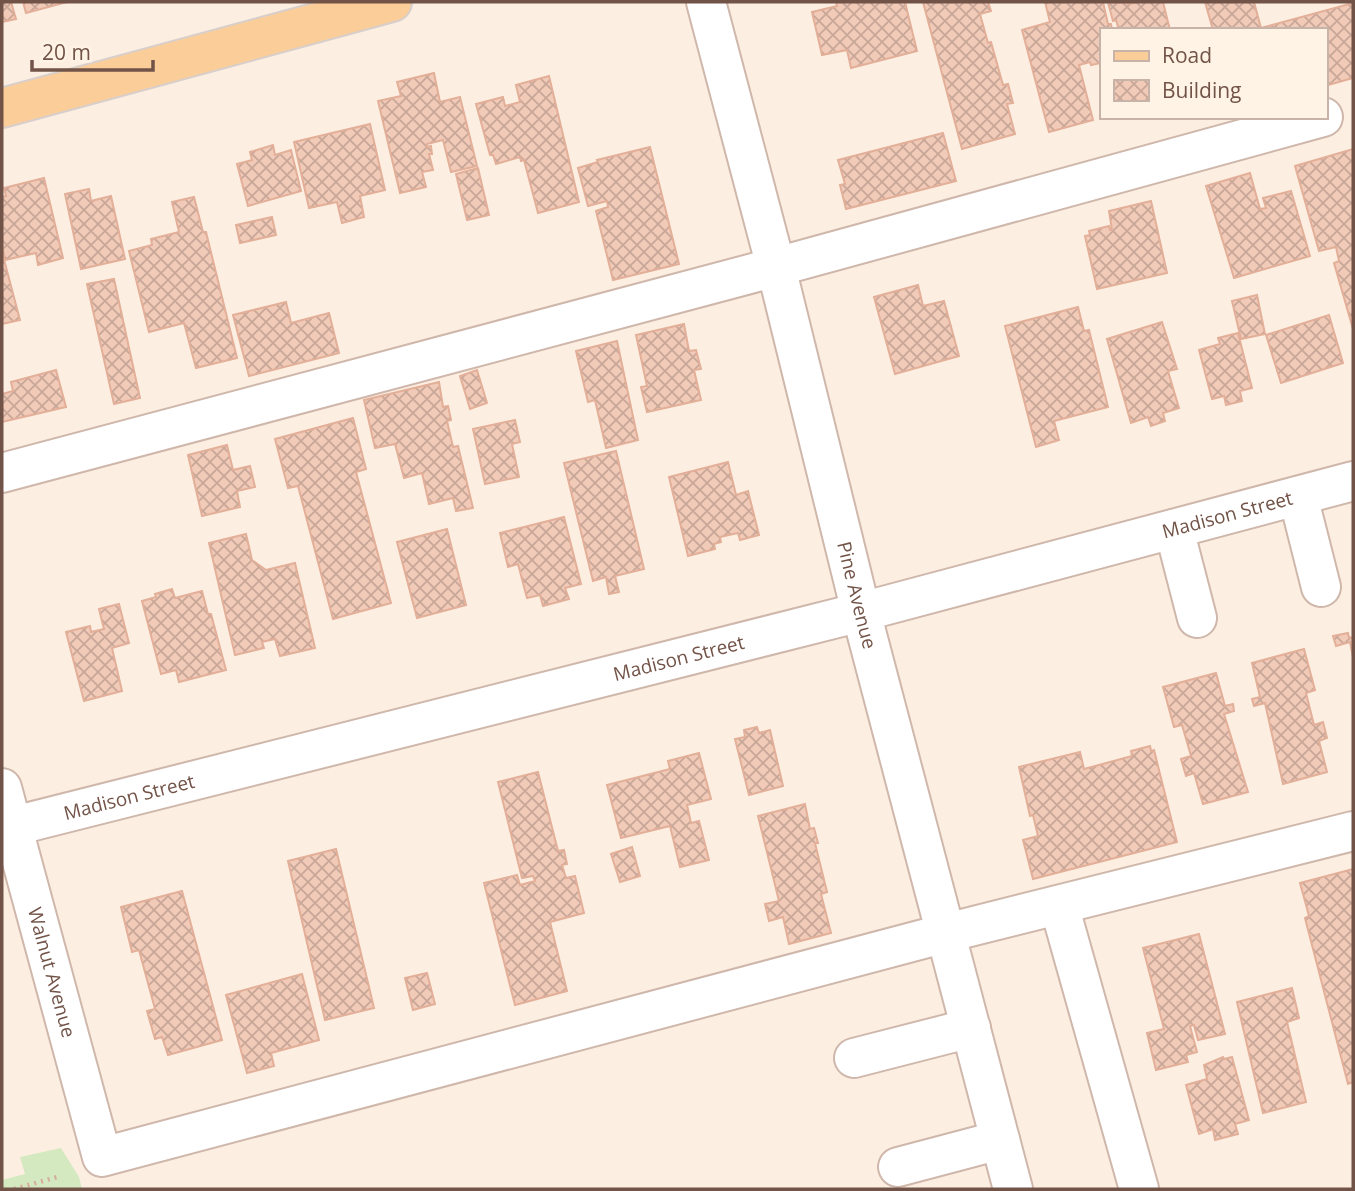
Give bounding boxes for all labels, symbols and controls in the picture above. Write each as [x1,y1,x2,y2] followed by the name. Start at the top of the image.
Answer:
[32,28,152,72] scale bar
[1100,28,1327,119] legend
[42,38,91,66] text: 20 m
[1162,41,1212,69] text: Road
[1162,76,1241,104] text: Building
[1159,485,1296,544] street label: Madison Street
[831,539,883,652] street label: Pine Avenue
[610,629,747,687] street label: Madison Street
[61,768,197,826] street label: Madison Street
[22,904,82,1040] street label: Walnut Avenue

